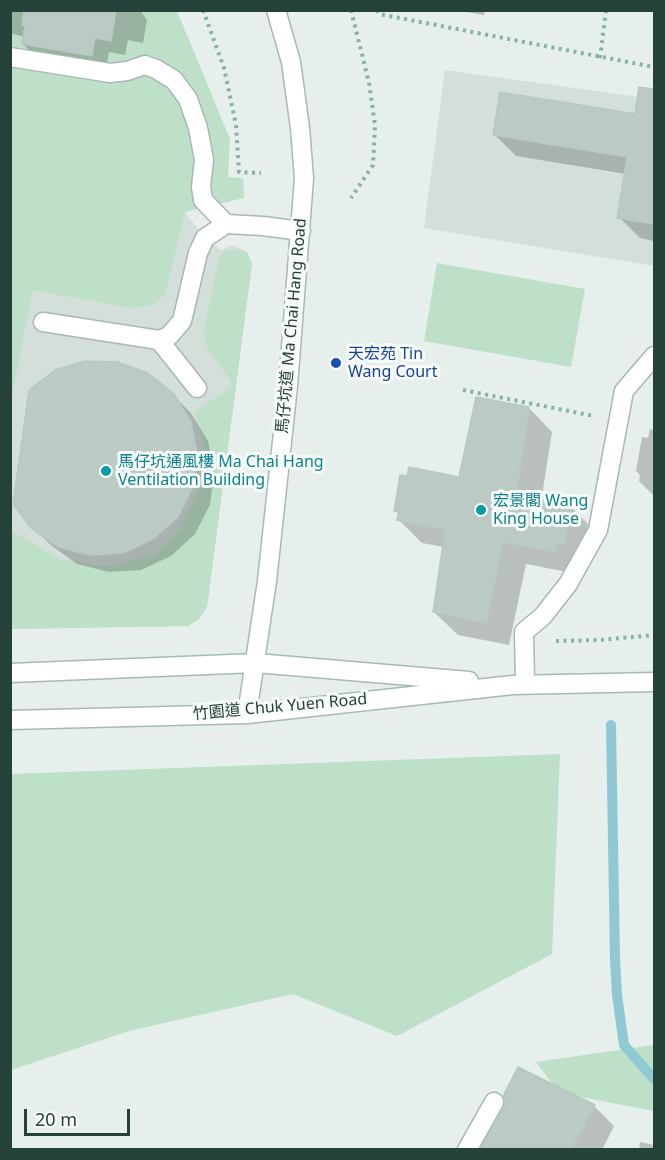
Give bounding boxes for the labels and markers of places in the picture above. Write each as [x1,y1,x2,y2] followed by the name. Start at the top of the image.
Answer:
[348,344,437,382] place label: 天宏苑 Tin Wang Court
[329,356,343,370] marker: 天宏苑 Tin Wang Court
[118,452,324,490] place label: 馬仔坑通風樓 Ma Chai Hang Ventilation Building
[99,464,113,478] marker: 馬仔坑通風樓 Ma Chai Hang Ventilation Building
[493,491,588,529] place label: 宏景閣 Wang King House
[474,503,488,517] marker: 宏景閣 Wang King House

